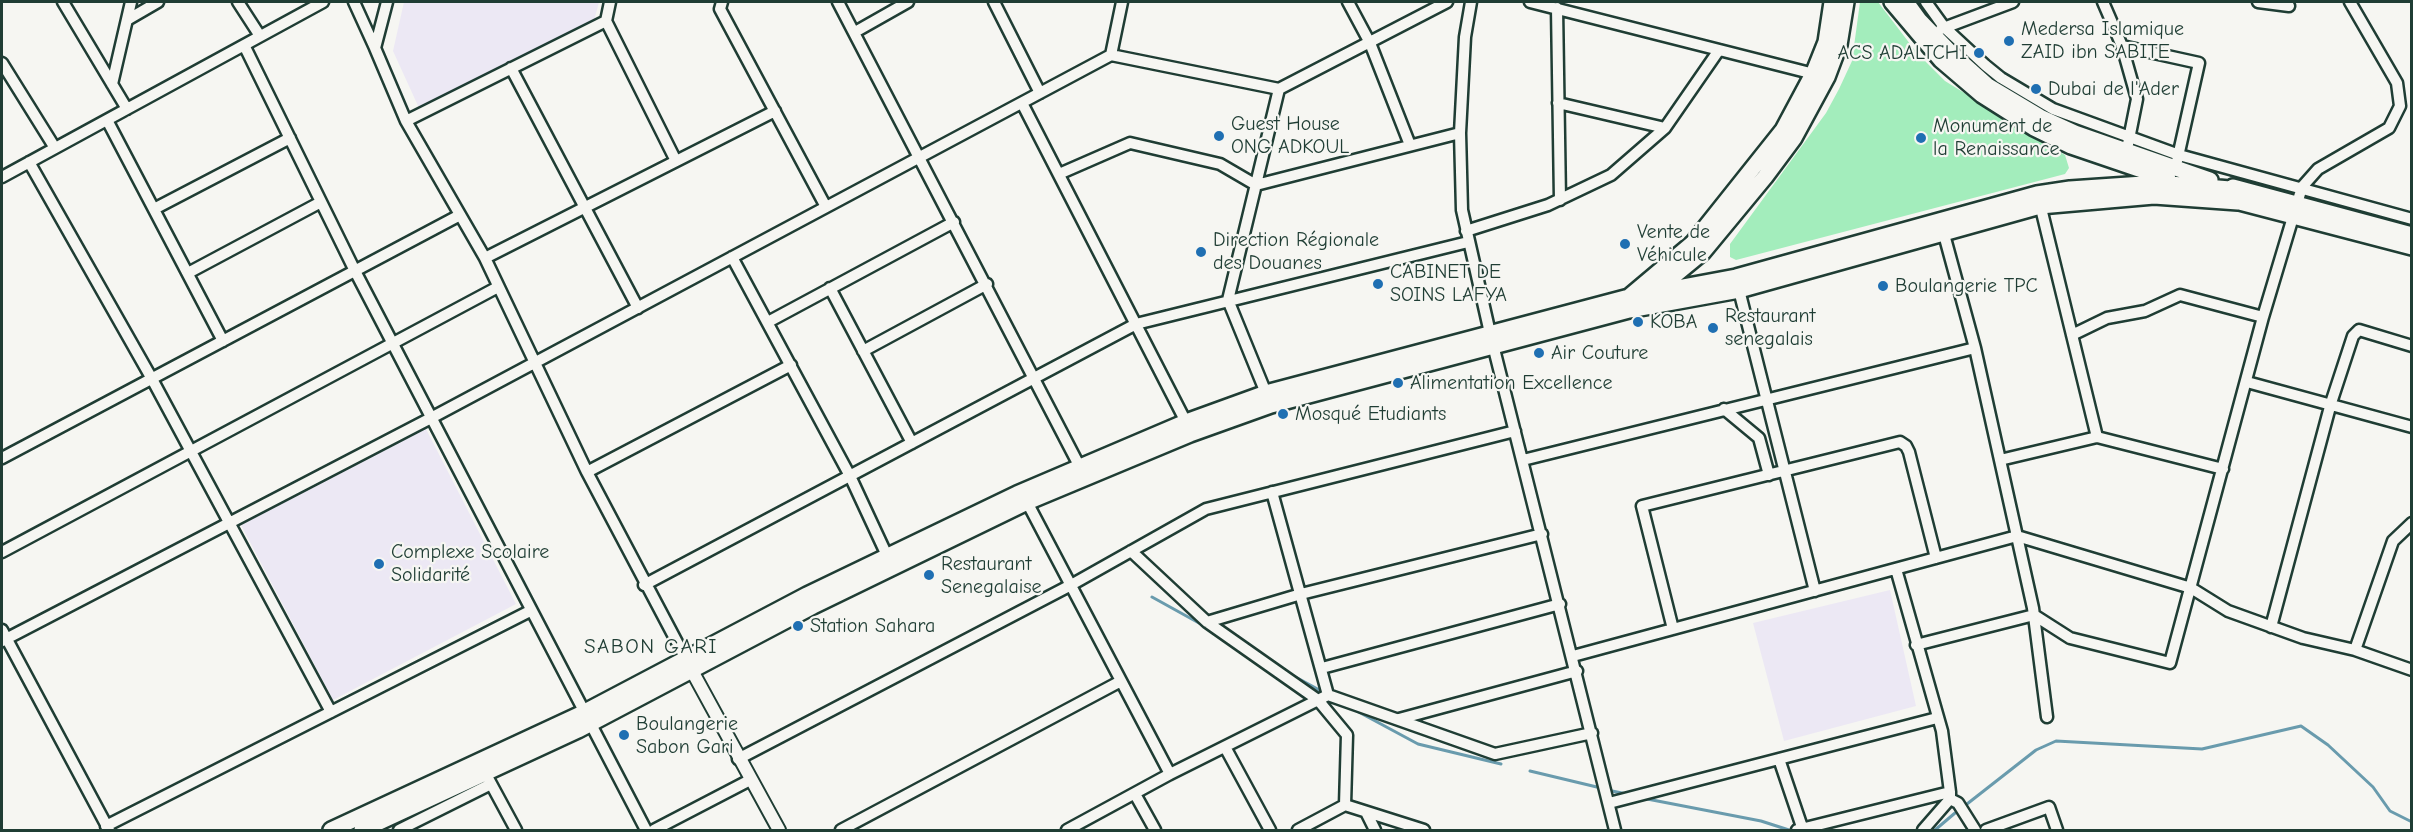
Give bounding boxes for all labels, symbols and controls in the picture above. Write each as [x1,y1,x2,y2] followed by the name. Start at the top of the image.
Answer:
[2021,17,2184,64] place label: Medersa Islamique ZAID ibn SABITE
[2002,34,2016,48] marker: Medersa Islamique ZAID ibn SABITE
[1838,41,1967,65] place label: ACS ADALTCHI
[1972,46,1986,60] marker: ACS ADALTCHI
[2048,77,2179,101] place label: Dubai de l'Ader
[2029,82,2043,96] marker: Dubai de l'Ader
[1231,112,1349,159] place label: Guest House ONG ADKOUL
[1933,114,2060,161] place label: Monument de la Renaissance
[1212,129,1226,143] marker: Guest House ONG ADKOUL
[1914,131,1928,145] marker: Monument de la Renaissance
[1637,220,1710,267] place label: Vente de Véhicule
[1213,228,1379,275] place label: Direction Régionale des Douanes
[1618,237,1632,251] marker: Vente de Véhicule
[1194,245,1208,259] marker: Direction Régionale des Douanes
[1390,260,1507,307] place label: CABINET DE SOINS LAFYA
[1895,274,2038,298] place label: Boulangerie TPC
[1371,277,1385,291] marker: CABINET DE SOINS LAFYA
[1876,279,1890,293] marker: Boulangerie TPC
[1725,304,1815,351] place label: Restaurant senegalais
[1650,310,1697,334] place label: KOBA
[1631,315,1645,329] marker: KOBA
[1706,321,1720,335] marker: Restaurant senegalais
[1551,341,1648,365] place label: Air Couture
[1532,346,1546,360] marker: Air Couture
[1410,371,1612,395] place label: Alimentation Excellence
[1391,376,1405,390] marker: Alimentation Excellence
[1295,402,1446,426] place label: Mosqué Etudiants
[1276,407,1290,421] marker: Mosqué Etudiants
[391,540,549,587] place label: Complexe Scolaire Solidarité
[941,552,1042,599] place label: Restaurant Senegalaise
[372,557,386,571] marker: Complexe Scolaire Solidarité
[922,568,936,582] marker: Restaurant Senegalaise
[810,614,935,638] place label: Station Sahara
[791,619,805,633] marker: Station Sahara
[584,634,718,660] district label: SABON GARI
[636,712,738,759] place label: Boulangerie Sabon Gari
[617,728,631,742] marker: Boulangerie Sabon Gari

